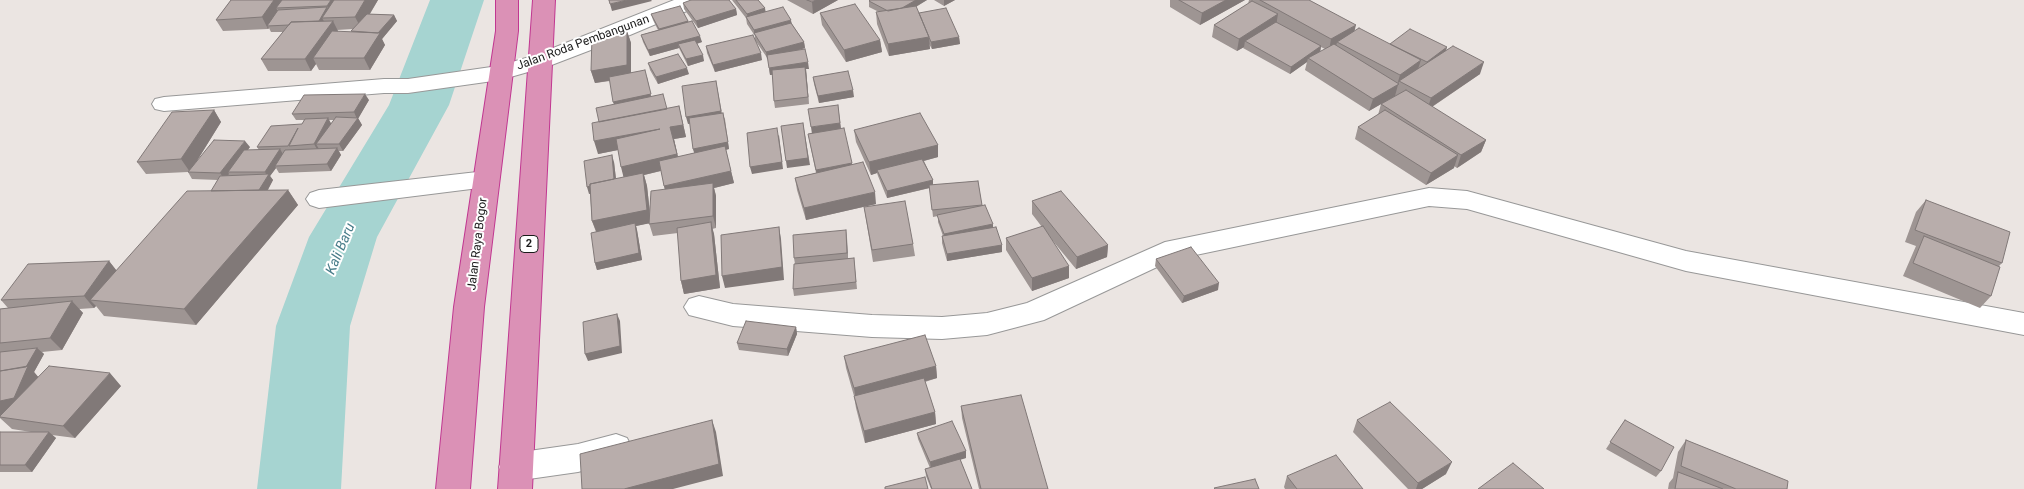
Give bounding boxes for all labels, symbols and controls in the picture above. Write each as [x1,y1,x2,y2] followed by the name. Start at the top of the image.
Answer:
[515,12,651,74] street label: Jalan Roda Pembangunan
[465,197,491,291] street label: Jalan Raya Bogor
[323,221,359,277] water label: Kali Baru
[520,235,538,252] road number: 2

